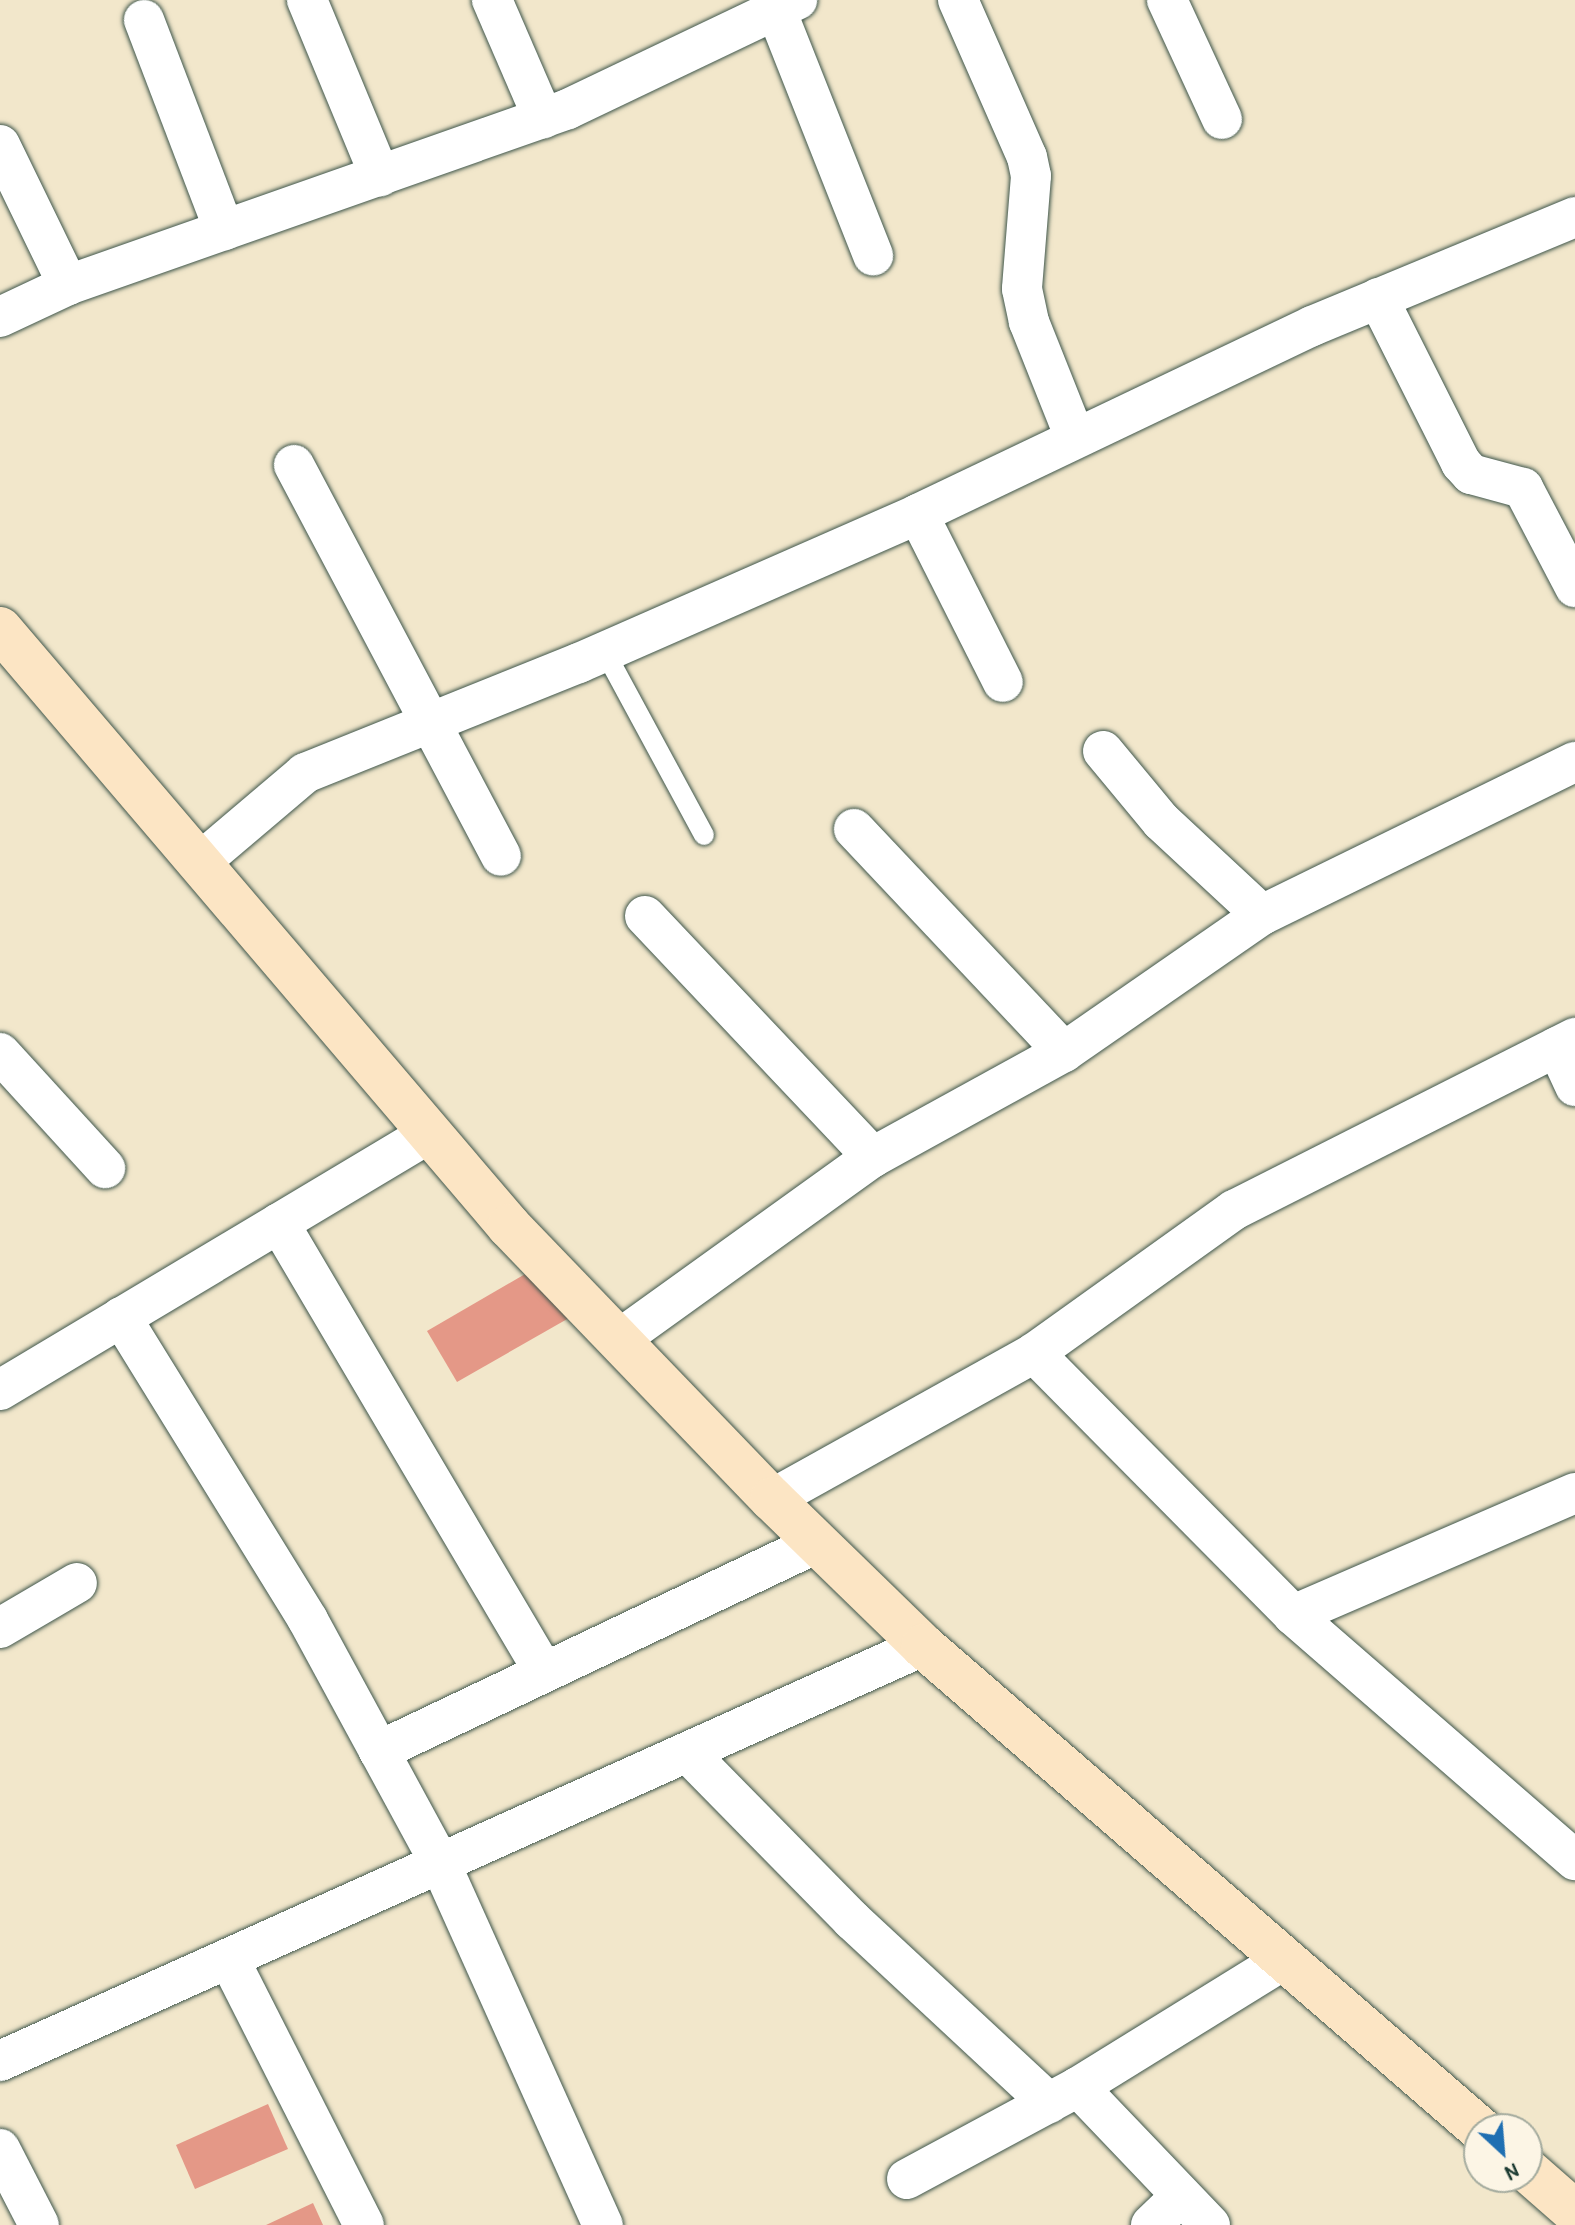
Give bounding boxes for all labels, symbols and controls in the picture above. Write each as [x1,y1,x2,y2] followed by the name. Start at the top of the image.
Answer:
[1463,2113,1543,2193] north arrow
[1501,2157,1524,2189] text: N

